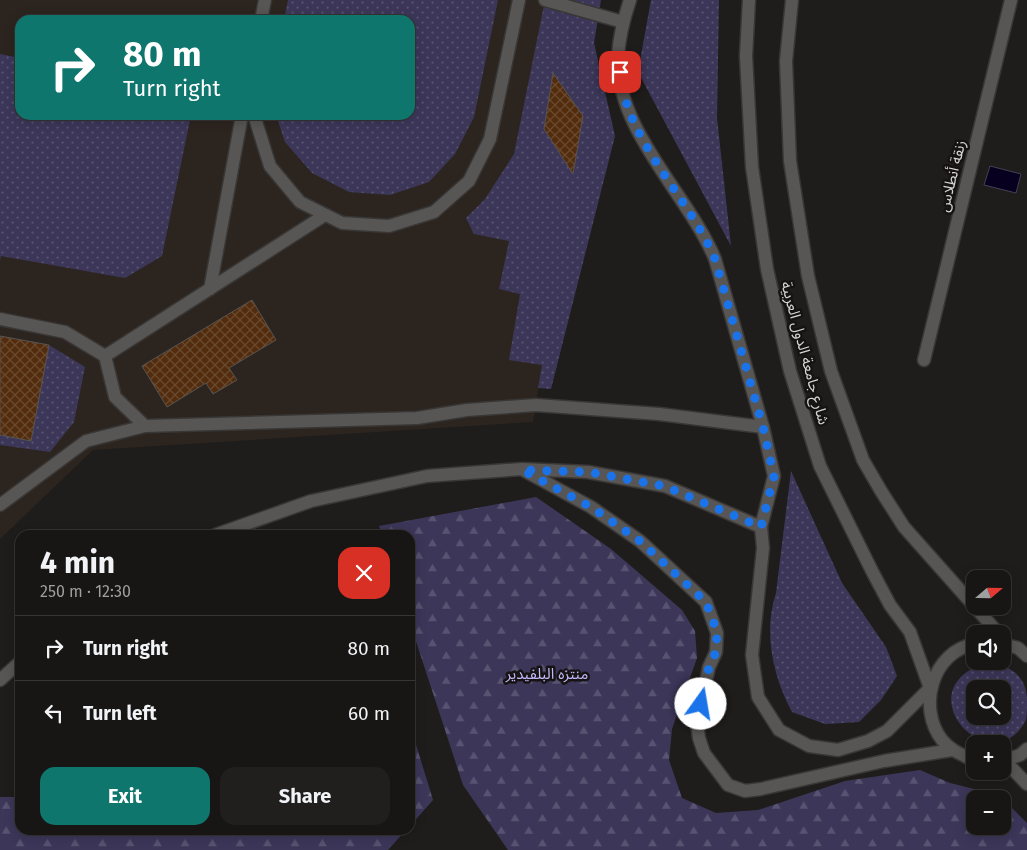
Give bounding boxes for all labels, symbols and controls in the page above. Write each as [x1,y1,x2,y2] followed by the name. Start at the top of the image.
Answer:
[123,33,202,75] text: 80 m
[40,35,105,100] icon: right
[599,51,641,93] pin
[606,58,634,86] icon: arrive
[123,75,220,102] text: Turn right
[934,138,970,214] street label: زنقة أنطلاس
[774,279,833,428] street label: شارع جامعة الدول العربية
[40,545,115,581] text: 4 min
[338,547,390,599] button: close
[966,570,1011,615] north arrow
[966,570,1011,835] map controls
[40,582,131,601] text: 250 m · 12:30
[966,625,1011,670] button: sound
[40,634,68,662] icon: right
[83,637,168,660] text: Turn right
[348,637,390,660] text: 80 m
[505,665,588,683] park label: منتزه البلفيدير
[674,677,726,729] position arrow
[966,680,1011,725] button: search
[40,699,68,727] icon: left
[83,702,157,725] text: Turn left
[348,702,390,725] text: 60 m
[966,735,1011,780] button: +
[40,767,210,825] button: Exit
[220,767,390,825] button: Share
[966,790,1011,835] button: −

